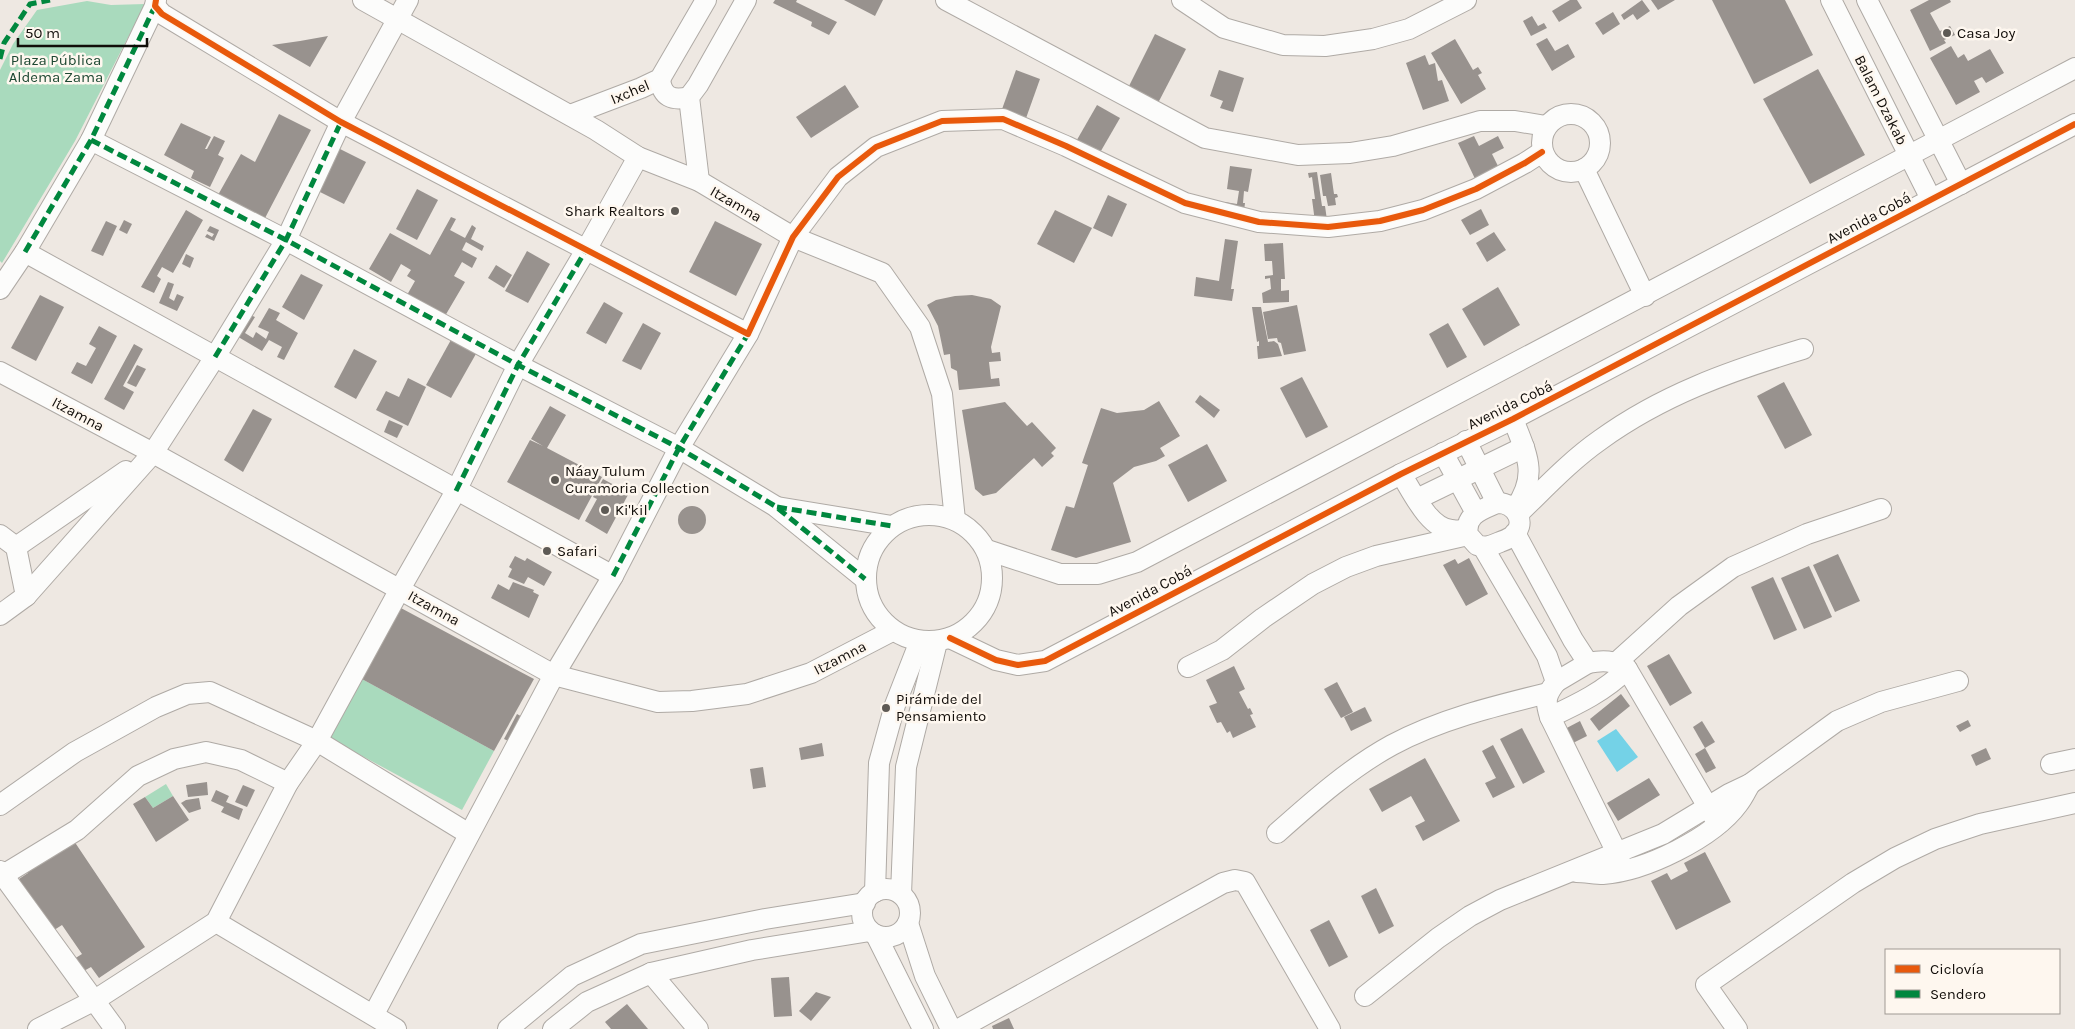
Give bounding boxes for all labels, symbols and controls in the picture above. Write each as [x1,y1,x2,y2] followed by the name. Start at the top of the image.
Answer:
[18,15,146,47] scale bar
[25,24,60,42] text: 50 m
[1957,24,2015,42] place label: Casa Joy
[1941,27,1953,39] marker: Casa Joy
[9,51,103,86] park label: Plaza Pública Aldema Zama
[1851,52,1911,148] street label: Balam Dzakab
[608,76,652,108] street label: Ixchel
[707,182,765,226] street label: Itzamna
[1824,188,1914,248] street label: Avenida Cobá
[565,202,665,220] place label: Shark Realtors
[669,205,681,217] marker: Shark Realtors
[1465,377,1555,433] street label: Avenida Cobá
[49,393,107,435] street label: Itzamna
[565,462,710,497] place label: Náay Tulum Curamoria Collection
[549,474,561,486] marker: Náay Tulum Curamoria Collection
[615,501,648,519] place label: Ki'kil
[599,504,611,516] marker: Ki'kil
[557,542,598,560] place label: Safari
[541,545,553,557] marker: Safari
[1105,561,1195,621] street label: Avenida Cobá
[405,586,463,630] street label: Itzamna
[811,637,869,679] street label: Itzamna
[896,690,986,725] place label: Pirámide del Pensamiento
[880,702,892,714] marker: Pirámide del Pensamiento
[1885,949,2060,1014] legend
[1930,960,1984,978] text: Ciclovía
[1930,985,1986,1003] text: Sendero

